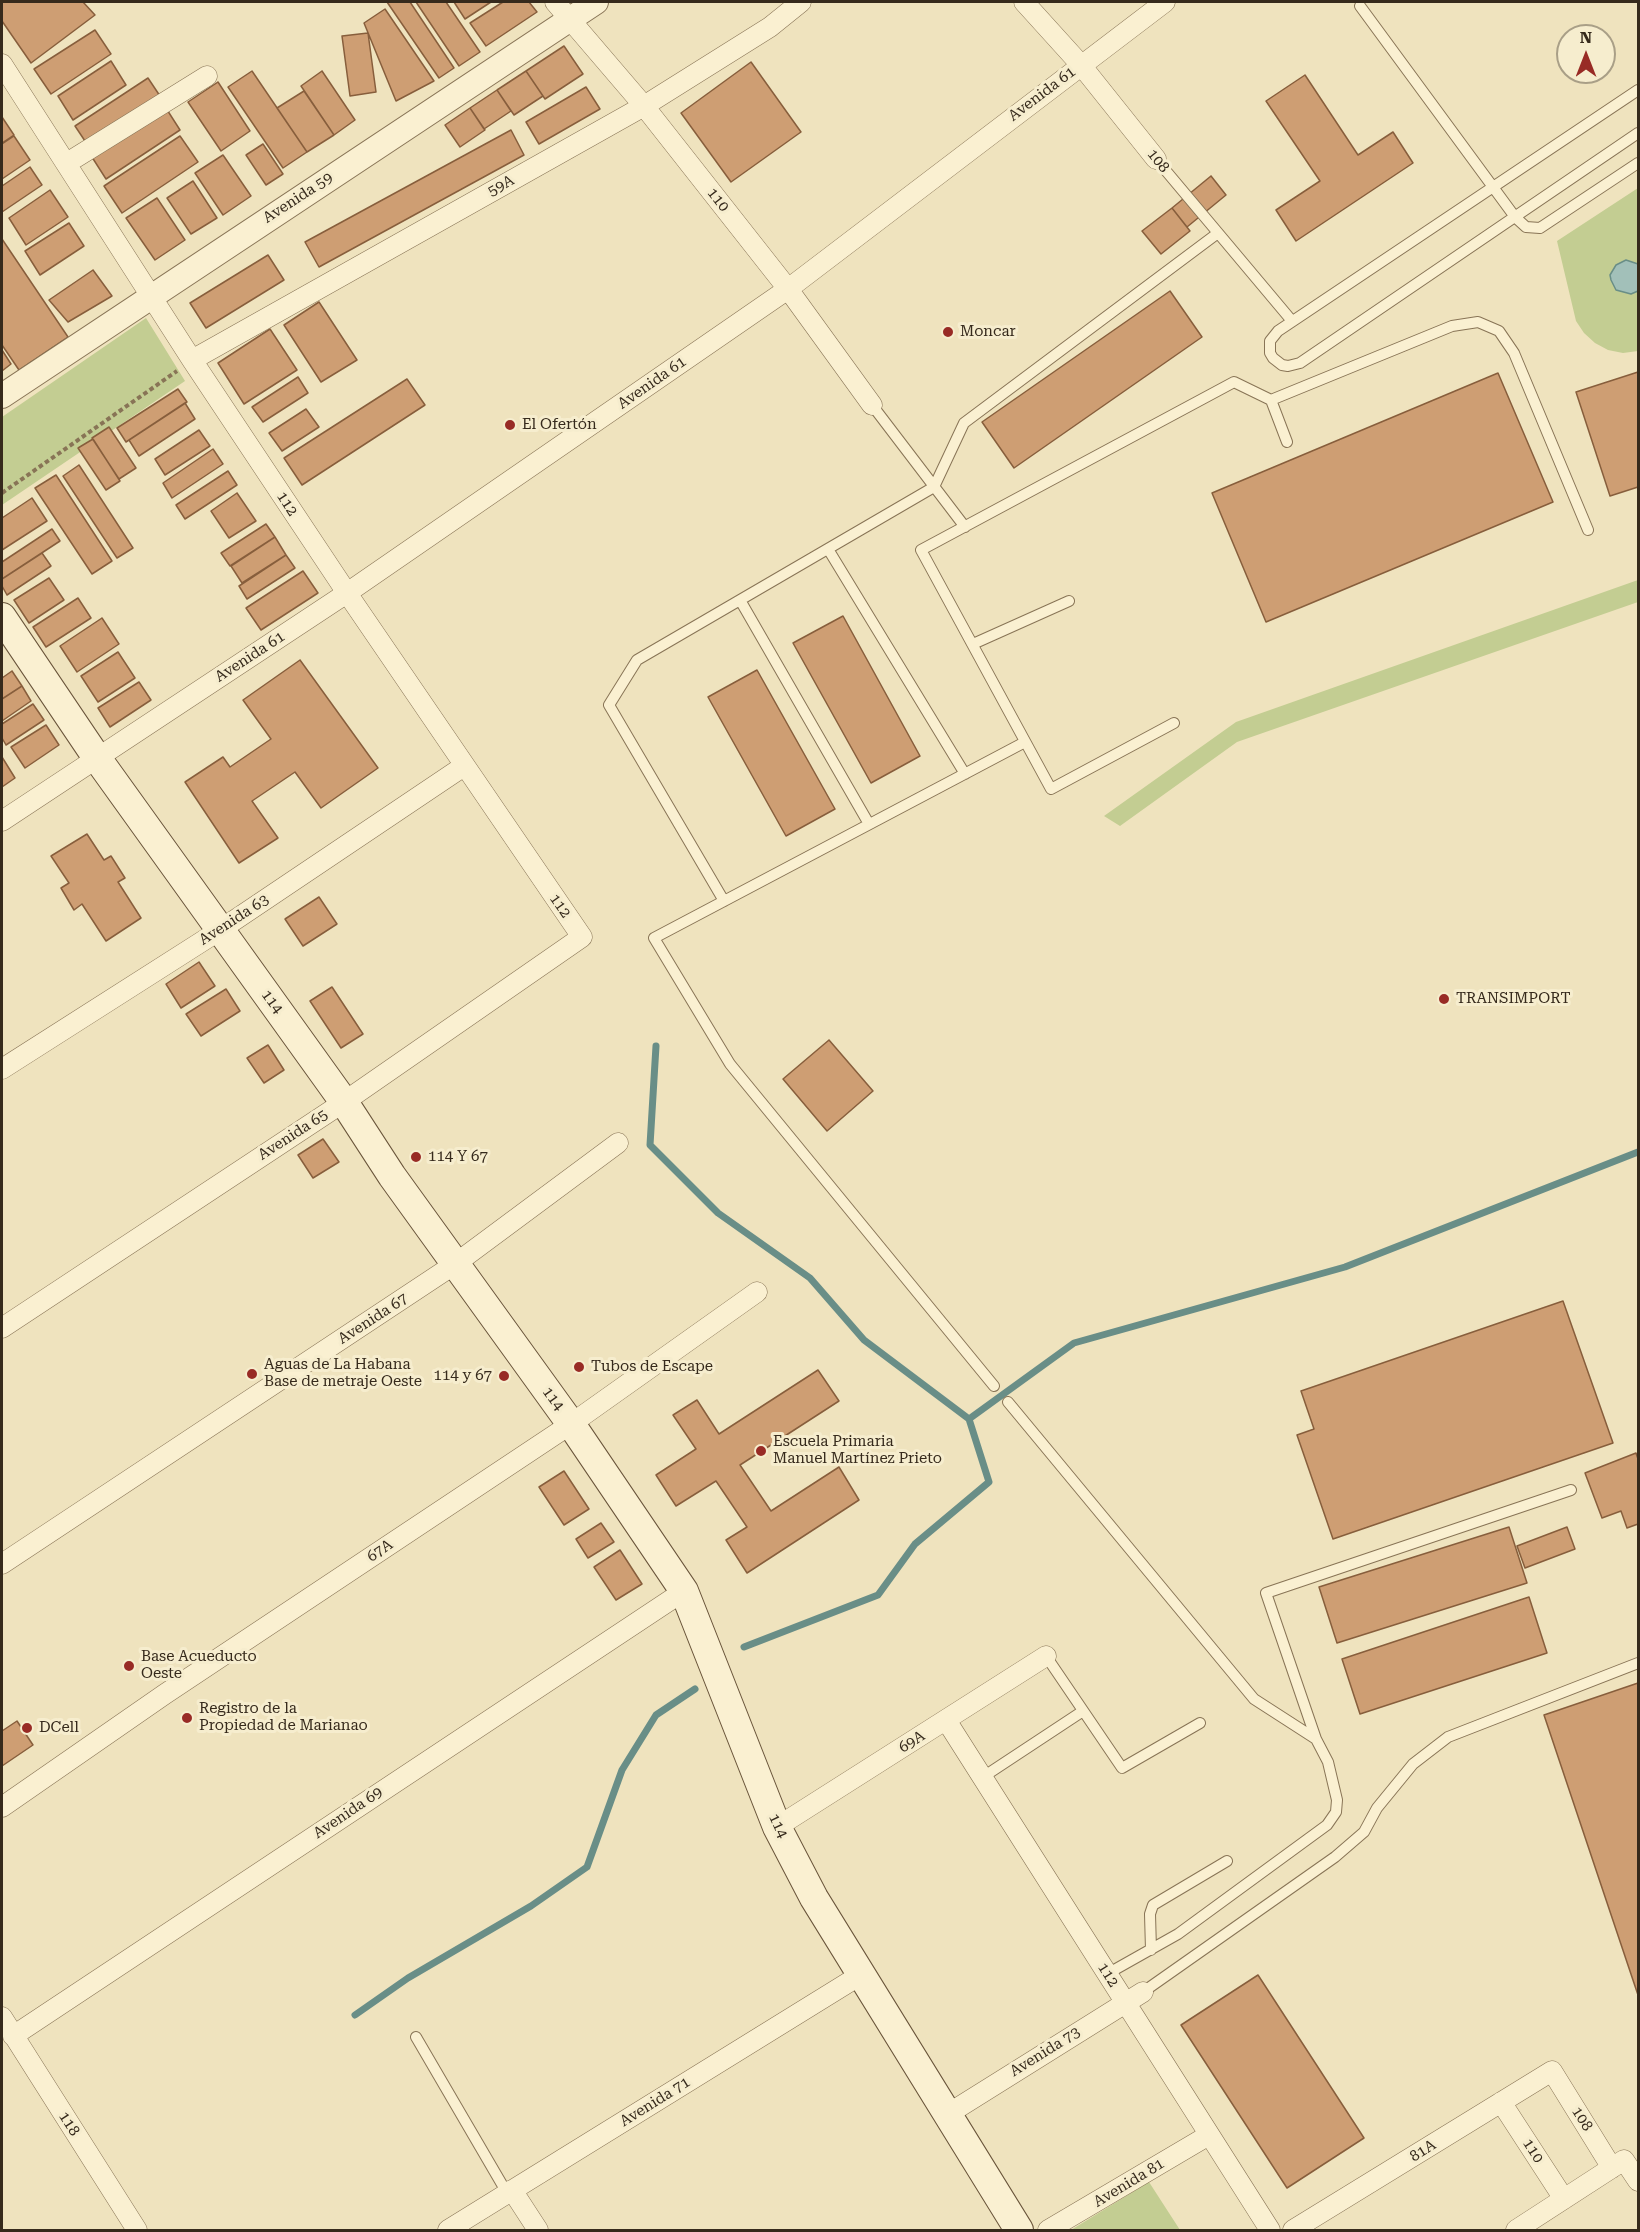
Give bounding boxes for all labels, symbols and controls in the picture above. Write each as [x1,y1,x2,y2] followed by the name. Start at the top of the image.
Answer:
[1556,24,1616,84] north arrow
[1580,28,1592,47] text: N
[1005,63,1079,125] street label: Avenida 61
[1143,146,1173,176] street label: 108
[260,169,336,227] street label: Avenida 59
[485,172,517,200] street label: 59A
[703,185,733,215] street label: 110
[960,323,1016,341] place label: Moncar
[941,325,955,339] marker: Moncar
[614,353,690,413] street label: Avenida 61
[522,416,597,434] place label: El Ofertón
[503,418,517,432] marker: El Ofertón
[273,489,301,519] street label: 112
[212,628,288,686] street label: Avenida 61
[196,891,272,949] street label: Avenida 63
[545,891,575,921] street label: 112
[257,987,287,1017] street label: 114
[1456,990,1570,1008] place label: TRANSIMPORT
[1437,992,1451,1006] marker: TRANSIMPORT
[255,1106,331,1164] street label: Avenida 65
[428,1148,488,1166] place label: 114 Y 67
[409,1150,423,1164] marker: 114 Y 67
[335,1290,411,1348] street label: Avenida 67
[264,1356,422,1391] place label: Aguas de La Habana Base de metraje Oeste
[591,1358,713,1376] place label: Tubos de Escape
[572,1360,586,1374] marker: Tubos de Escape
[245,1367,259,1381] marker: Aguas de La Habana Base de metraje Oeste
[434,1367,492,1385] place label: 114 y 67
[497,1369,511,1383] marker: 114 y 67
[538,1384,568,1414] street label: 114
[773,1433,942,1468] place label: Escuela Primaria Manuel Martínez Prieto
[754,1444,768,1458] marker: Escuela Primaria Manuel Martínez Prieto
[364,1536,396,1566] street label: 67A
[141,1648,257,1683] place label: Base Acueducto Oeste
[122,1659,136,1673] marker: Base Acueducto Oeste
[199,1700,368,1735] place label: Registro de la Propiedad de Marianao
[180,1711,194,1725] marker: Registro de la Propiedad de Marianao
[39,1719,79,1737] place label: DCell
[20,1721,34,1735] marker: DCell
[896,1727,928,1757] street label: 69A
[310,1783,386,1843] street label: Avenida 69
[765,1811,791,1841] street label: 114
[1094,1960,1122,1990] street label: 112
[1007,2023,1083,2081] street label: Avenida 73
[617,2073,693,2131] street label: Avenida 71
[1568,2104,1596,2134] street label: 108
[55,2109,83,2139] street label: 118
[1407,2136,1439,2166] street label: 81A
[1519,2136,1547,2166] street label: 110
[1090,2155,1168,2211] street label: Avenida 81

